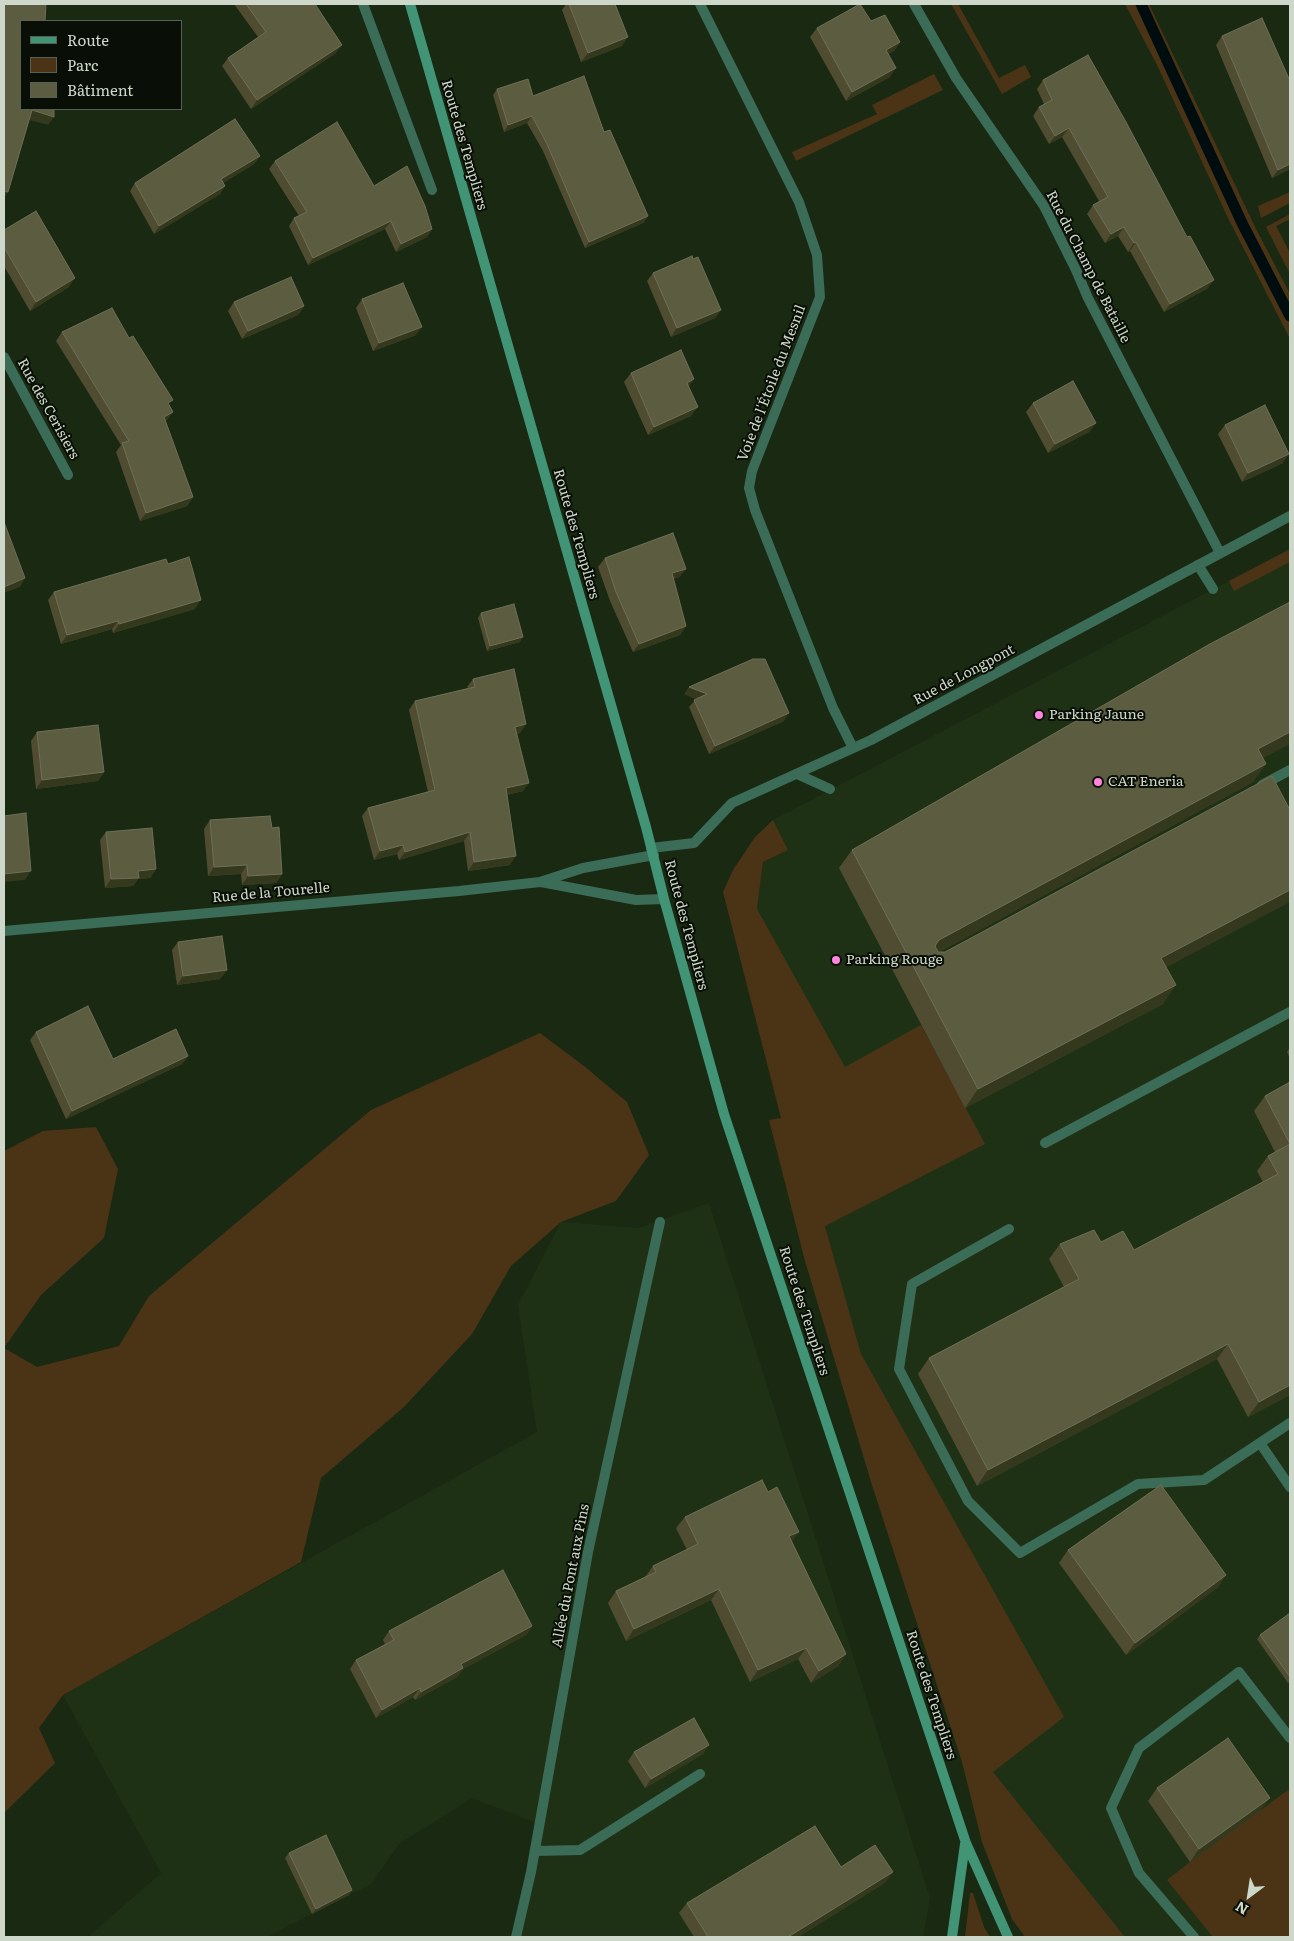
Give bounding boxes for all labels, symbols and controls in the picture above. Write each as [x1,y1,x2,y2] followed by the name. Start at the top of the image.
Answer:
[20,20,182,110] legend
[67,28,109,51] text: Route
[67,53,98,76] text: Parc
[67,78,133,101] text: Bâtiment
[437,78,491,212] street label: Route des Templiers
[1042,188,1134,346] street label: Rue du Champ de Bataille
[734,303,810,463] street label: Voie de l'Étoile du Mesnil
[13,356,83,462] street label: Rue des Cerisiers
[549,467,603,601] street label: Route des Templiers
[911,641,1017,709] street label: Rue de Longpont
[1049,707,1144,723] place label: Parking Jaune
[1033,709,1045,721] marker: Parking Jaune
[1108,774,1184,790] place label: CAT Eneria
[1092,776,1104,788] marker: CAT Eneria
[660,858,712,992] street label: Route des Templiers
[211,879,331,907] street label: Rue de la Tourelle
[846,952,943,968] place label: Parking Rouge
[830,954,842,966] marker: Parking Rouge
[775,1245,833,1377] street label: Route des Templiers
[549,1503,593,1649] street label: Allée du Pont aux Pins
[902,1629,960,1761] street label: Route des Templiers
[1224,1871,1274,1921] north arrow
[1231,1897,1251,1920] text: N

